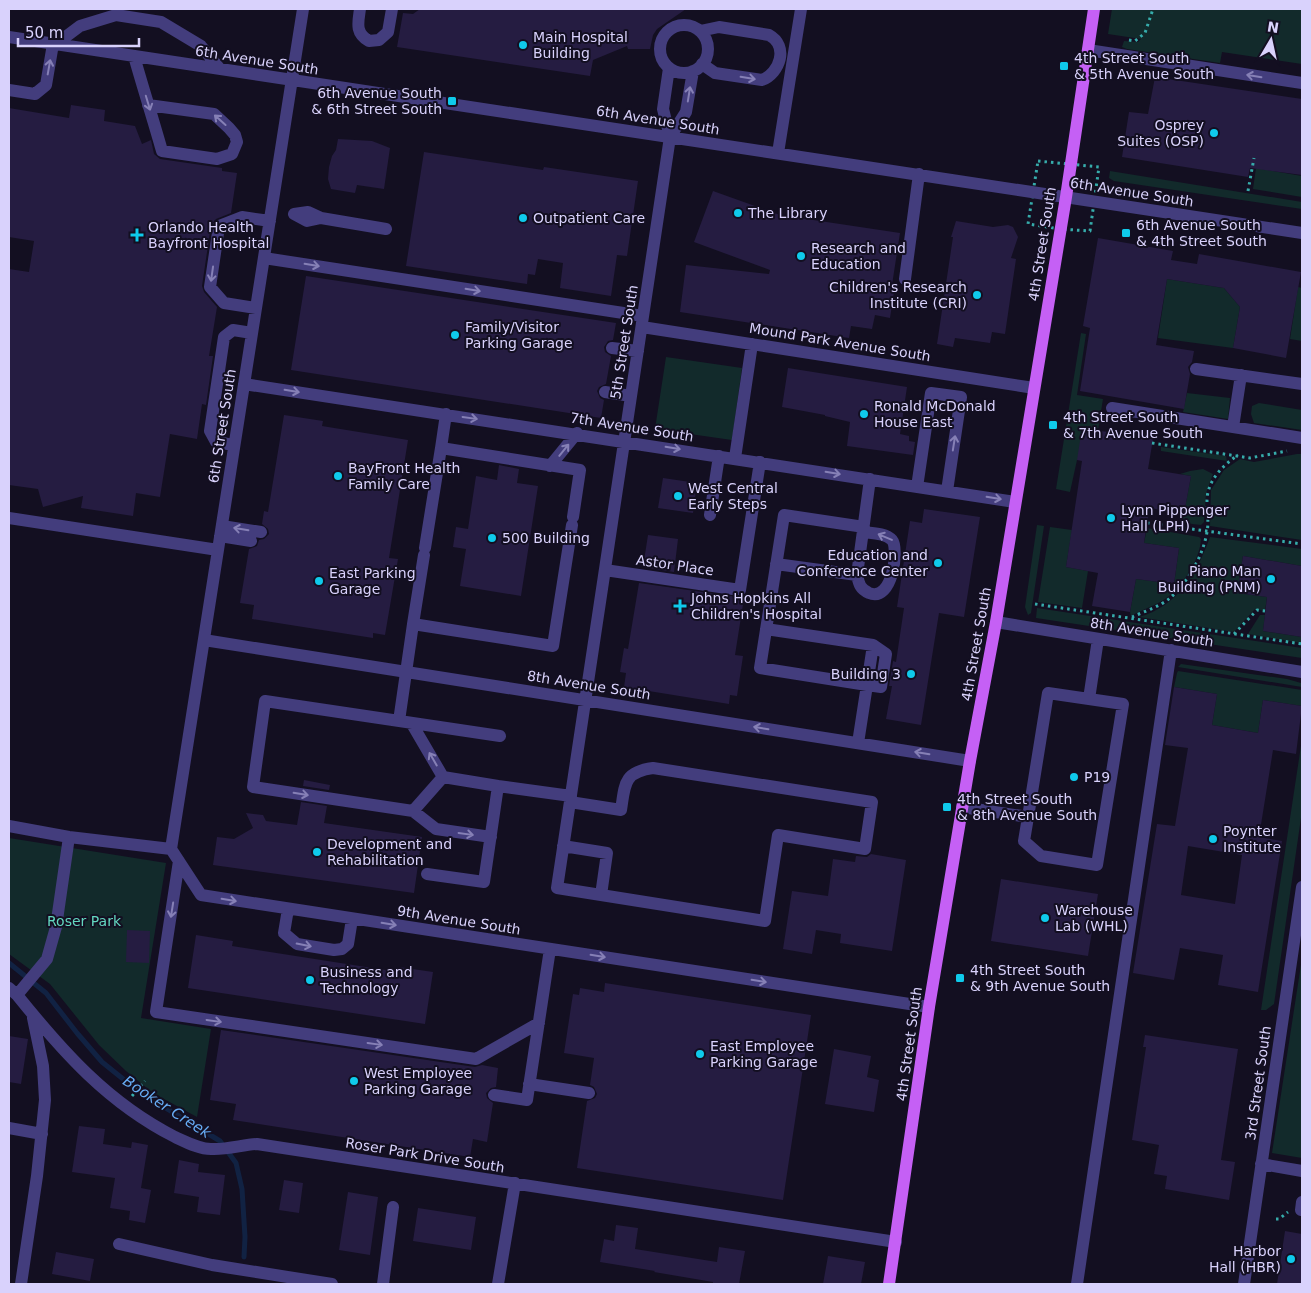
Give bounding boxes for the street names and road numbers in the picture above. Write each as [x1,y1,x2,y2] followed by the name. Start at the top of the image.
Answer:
[194,42,320,78] street label: 6th Avenue South
[595,102,721,138] street label: 6th Avenue South
[1069,174,1195,210] street label: 6th Avenue South
[1025,186,1059,302] street label: 4th Street South
[607,284,641,400] street label: 5th Street South
[748,320,932,364] street label: Mound Park Avenue South
[205,368,239,484] street label: 6th Street South
[569,409,695,445] street label: 7th Avenue South
[635,552,715,578] street label: Astor Place
[958,586,994,702] street label: 4th Street South
[1089,614,1215,650] street label: 8th Avenue South
[526,667,652,703] street label: 8th Avenue South
[396,902,522,938] street label: 9th Avenue South
[893,986,925,1102] street label: 4th Street South
[1242,1025,1274,1141] street label: 3rd Street South
[344,1135,506,1175] street label: Roser Park Drive South

